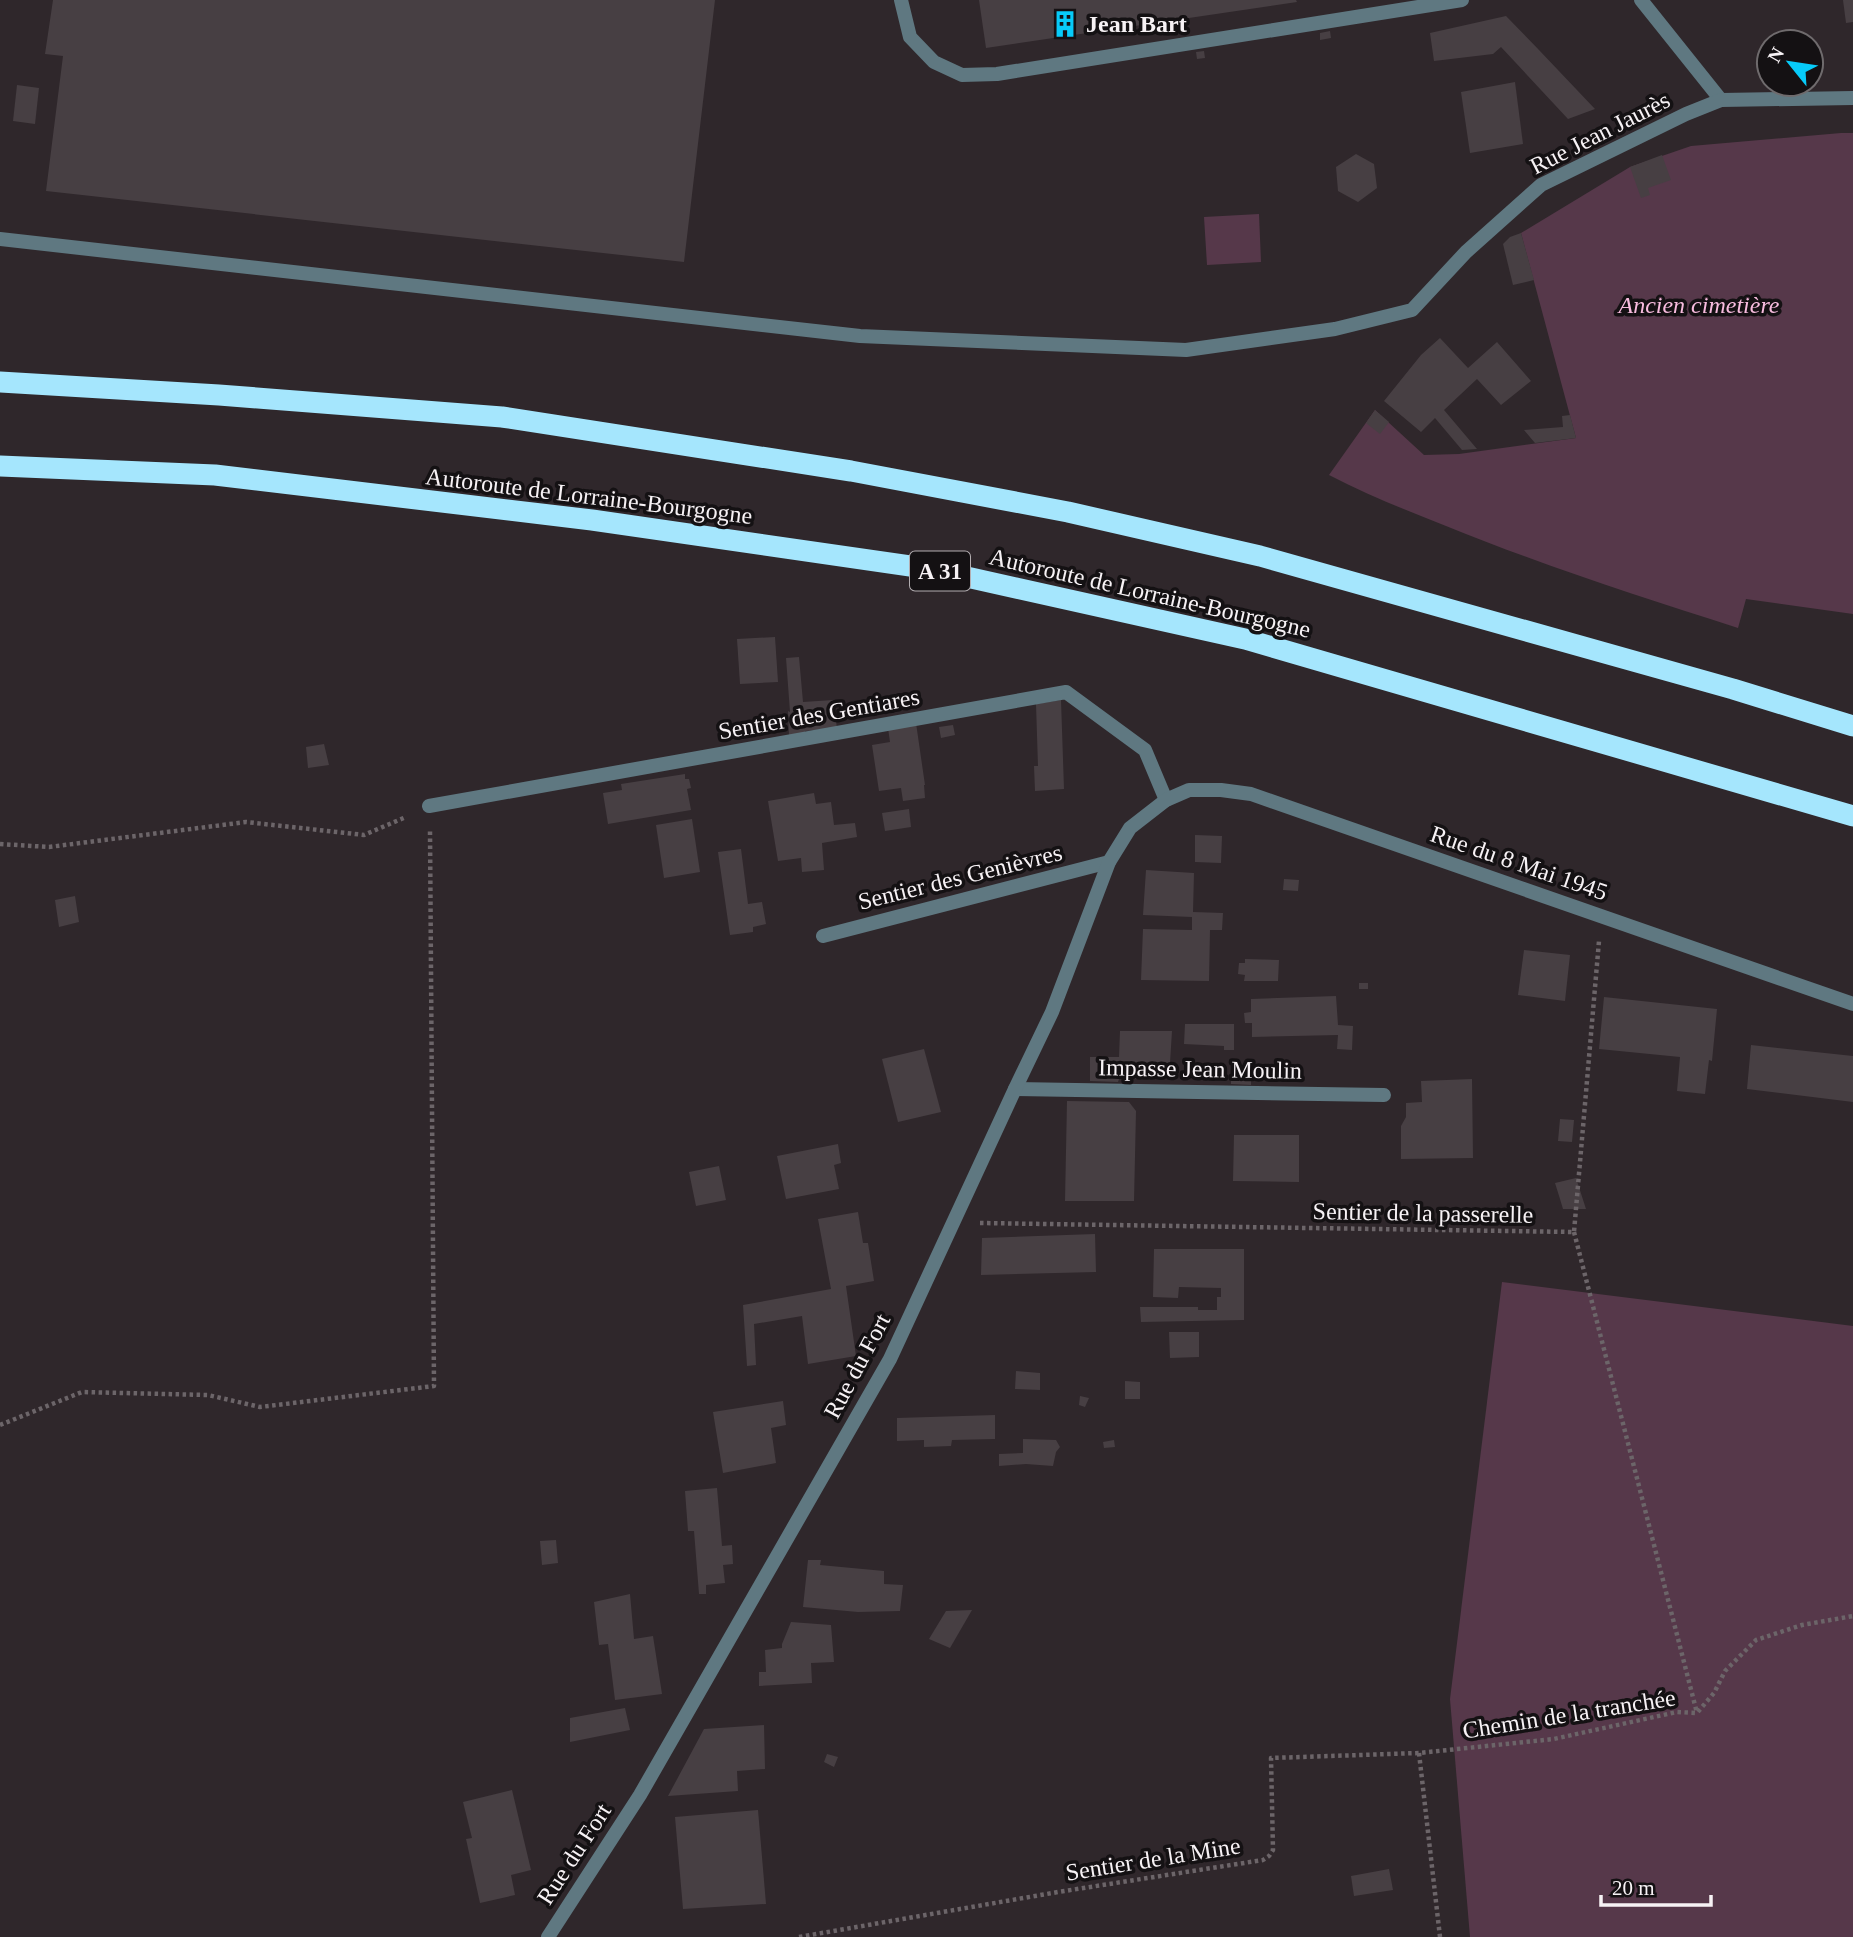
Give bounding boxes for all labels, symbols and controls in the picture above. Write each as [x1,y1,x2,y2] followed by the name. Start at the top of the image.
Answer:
[1050,9,1080,39] building icon: Jean Bart
[1086,11,1187,37] place label: Jean Bart
[1755,28,1825,98] north arrow
[1763,43,1788,66] text: N
[1526,87,1674,179] street label: Rue Jean Jaurès
[1616,292,1780,318] park label: Ancien cimetière
[424,463,754,529] street label: Autoroute de Lorraine-Bourgogne
[987,543,1313,643] street label: Autoroute de Lorraine-Bourgogne
[910,552,970,590] road number: A 31
[716,683,922,745] street label: Sentier des Gentiares
[1427,821,1611,905] street label: Rue du 8 Mai 1945
[855,839,1065,915] street label: Sentier des Genièvres
[1098,1054,1302,1084] street label: Impasse Jean Moulin
[1313,1198,1533,1228] street label: Sentier de la passerelle
[819,1309,896,1423] street label: Rue du Fort
[1461,1684,1677,1744] street label: Chemin de la tranchée
[532,1799,616,1909] street label: Rue du Fort
[1064,1832,1242,1886] street label: Sentier de la Mine
[1601,1864,1711,1908] scale bar
[1612,1876,1655,1900] text: 20 m

